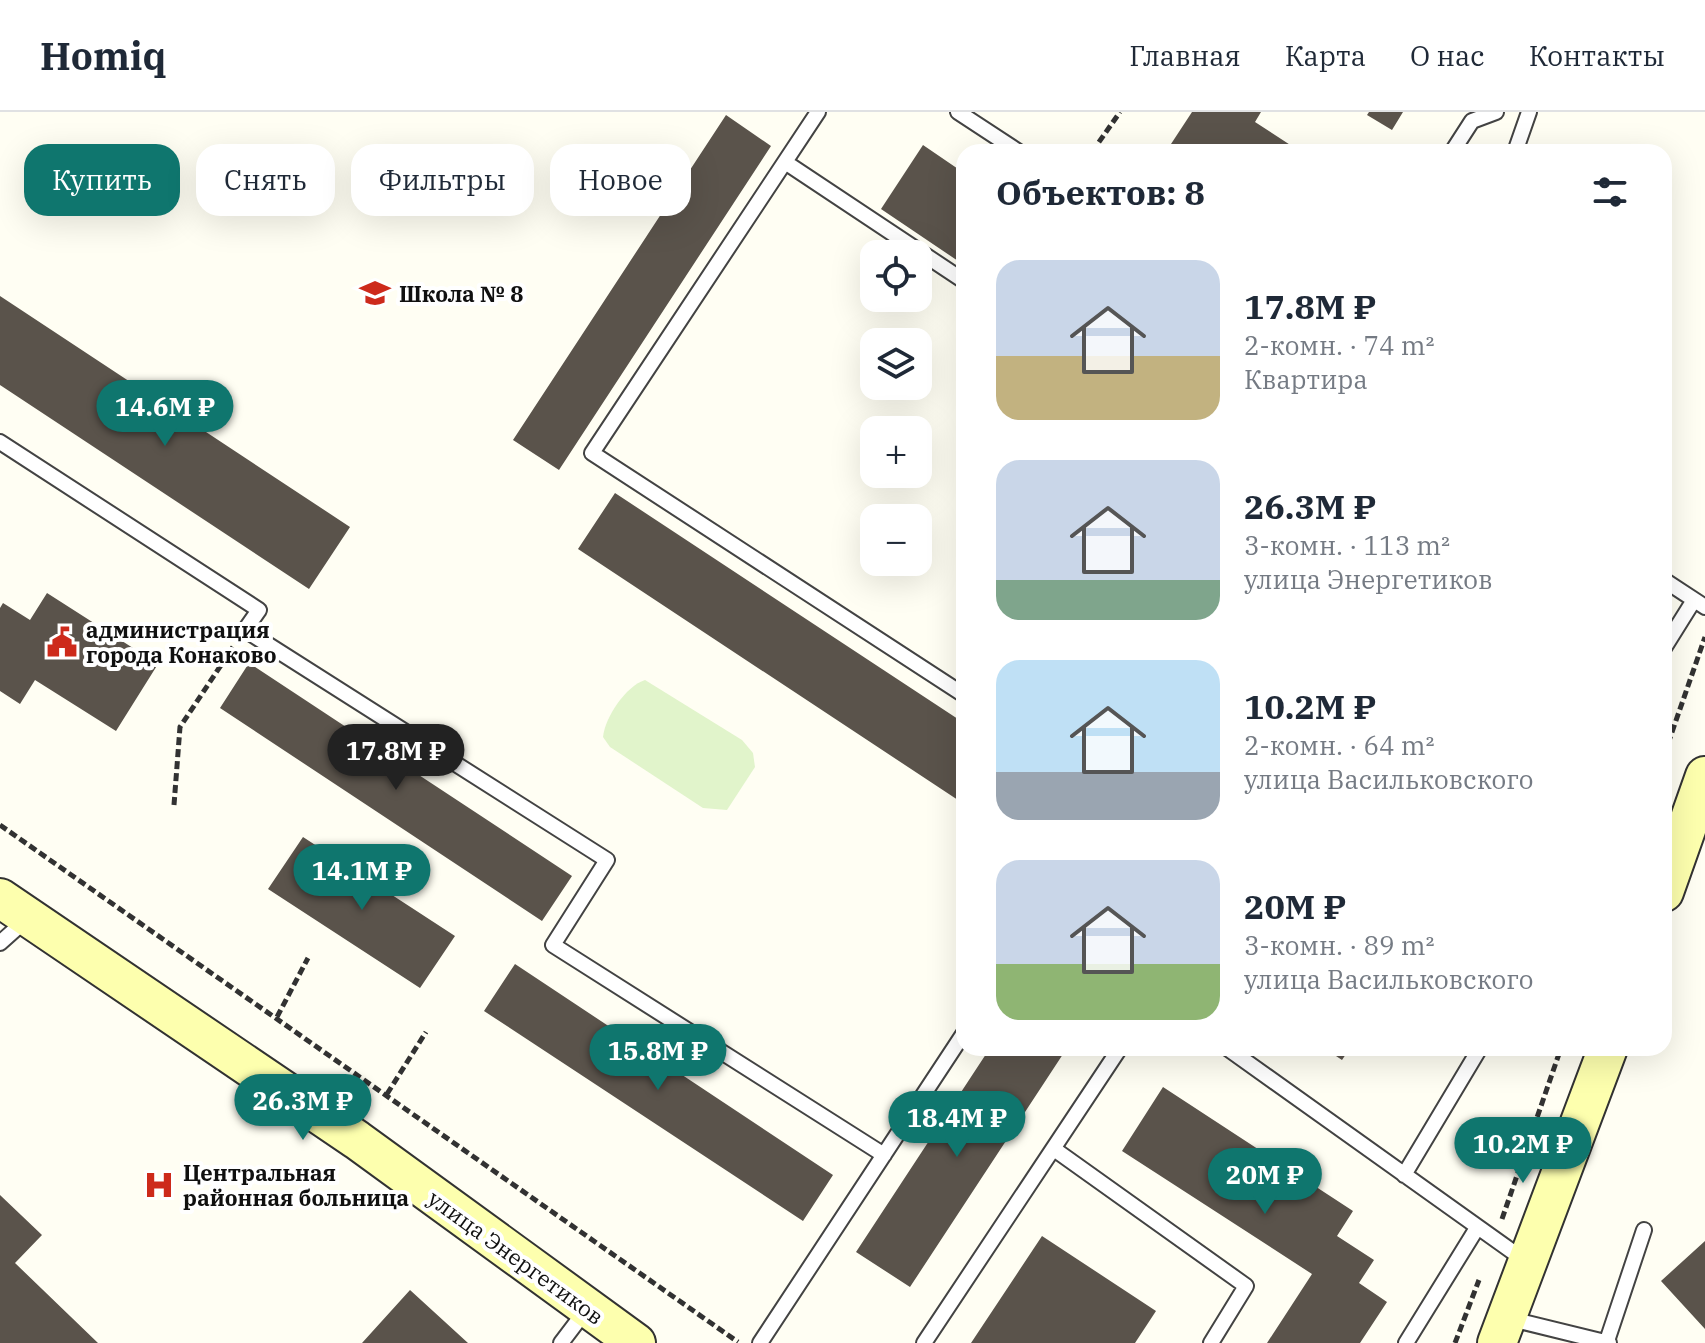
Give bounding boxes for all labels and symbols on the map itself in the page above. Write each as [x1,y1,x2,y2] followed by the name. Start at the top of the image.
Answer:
[358,276,392,310] school or university icon: Школа № 8
[399,279,524,308] place label: Школа № 8
[91,380,239,448] pin: 14.6M ₽
[86,615,277,669] place label: администрация города Конаково
[45,625,79,659] public building icon: администрация города Конаково
[322,724,470,792] pin: 17.8M ₽
[288,844,436,912] pin: 14.1M ₽
[584,1024,732,1092] pin: 15.8M ₽
[229,1074,377,1142] pin: 26.3M ₽
[883,1091,1031,1159] pin: 18.4M ₽
[1449,1117,1597,1185] pin: 10.2M ₽
[1209,1148,1321,1216] pin: 20M ₽
[183,1158,409,1212] place label: Центральная районная больница
[142,1168,176,1202] hospital icon: Центральная районная больница
[422,1183,610,1331] street label: улица Энергетиков

